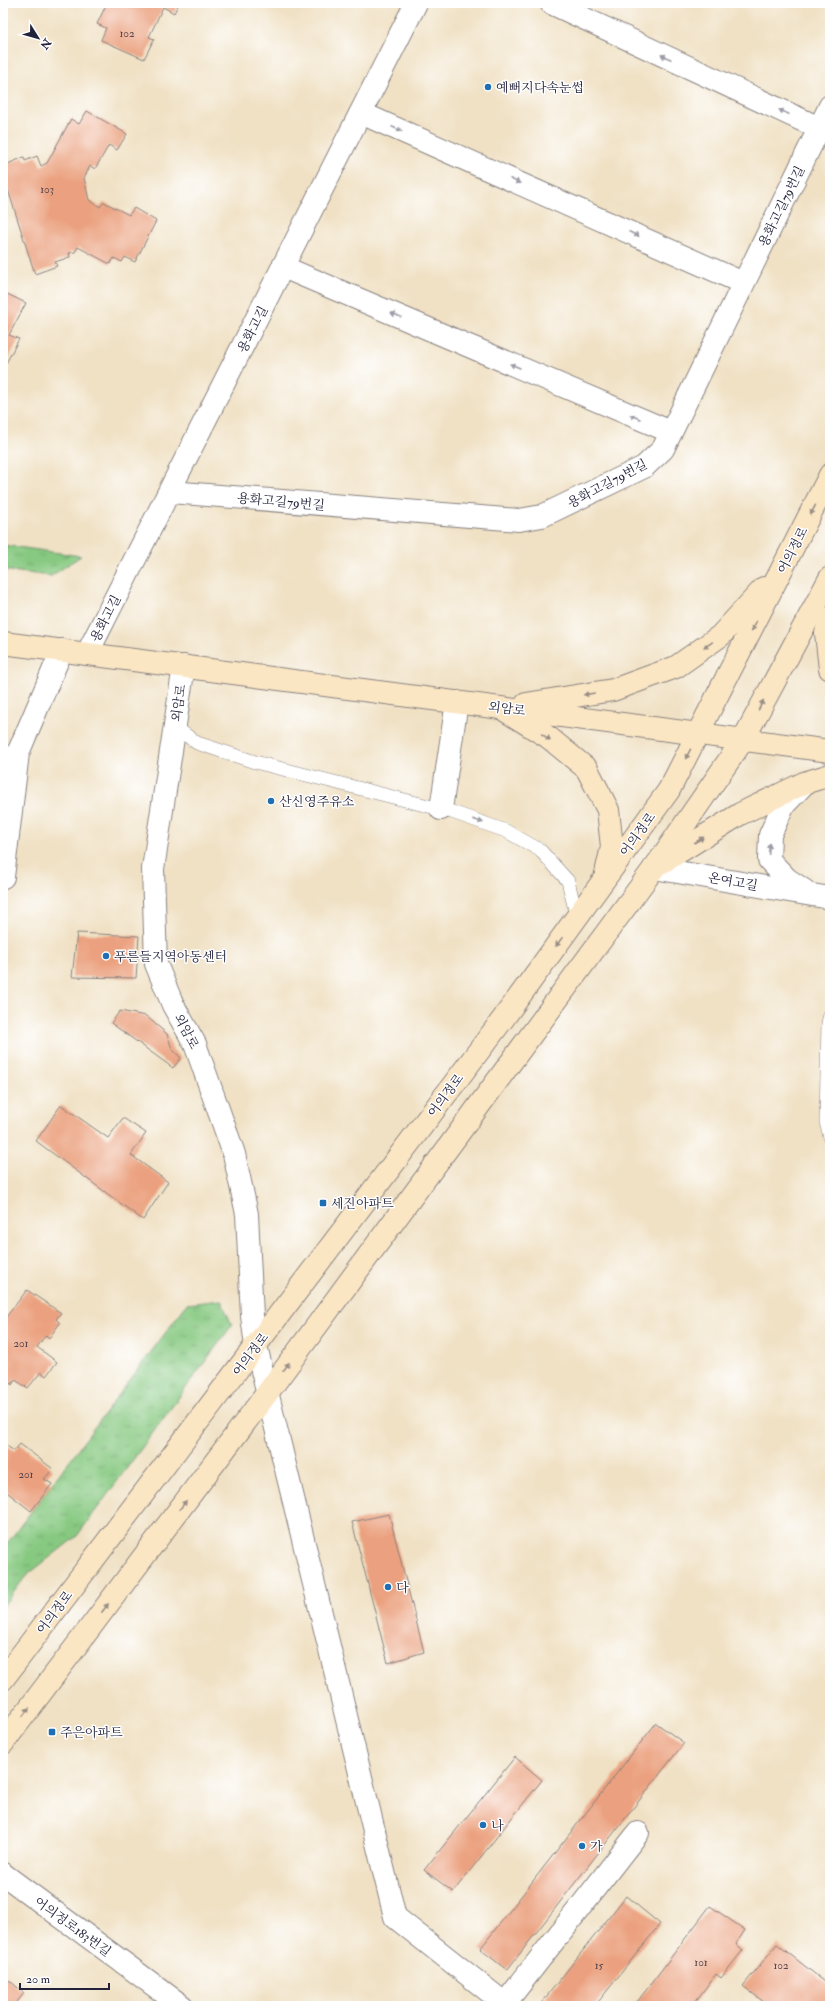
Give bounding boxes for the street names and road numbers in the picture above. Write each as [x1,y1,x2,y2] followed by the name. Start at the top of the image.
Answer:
[755,163,808,249] street label: 용화고길79번길
[234,303,271,355] street label: 용화고길
[565,456,650,512] street label: 용화고길79번길
[236,490,325,514] street label: 용화고길79번길
[774,524,812,576] street label: 어의정로
[87,592,124,644] street label: 용화고길
[168,683,190,723] street label: 외암로
[487,699,527,719] street label: 외암로
[617,809,659,860] street label: 어의정로
[707,870,759,894] street label: 온여고길
[170,1011,202,1052] street label: 외암로
[424,1070,468,1120] street label: 어의정로
[229,1329,273,1379] street label: 어의정로
[33,1587,77,1637] street label: 어의정로
[31,1894,114,1960] street label: 어의정로183번길

